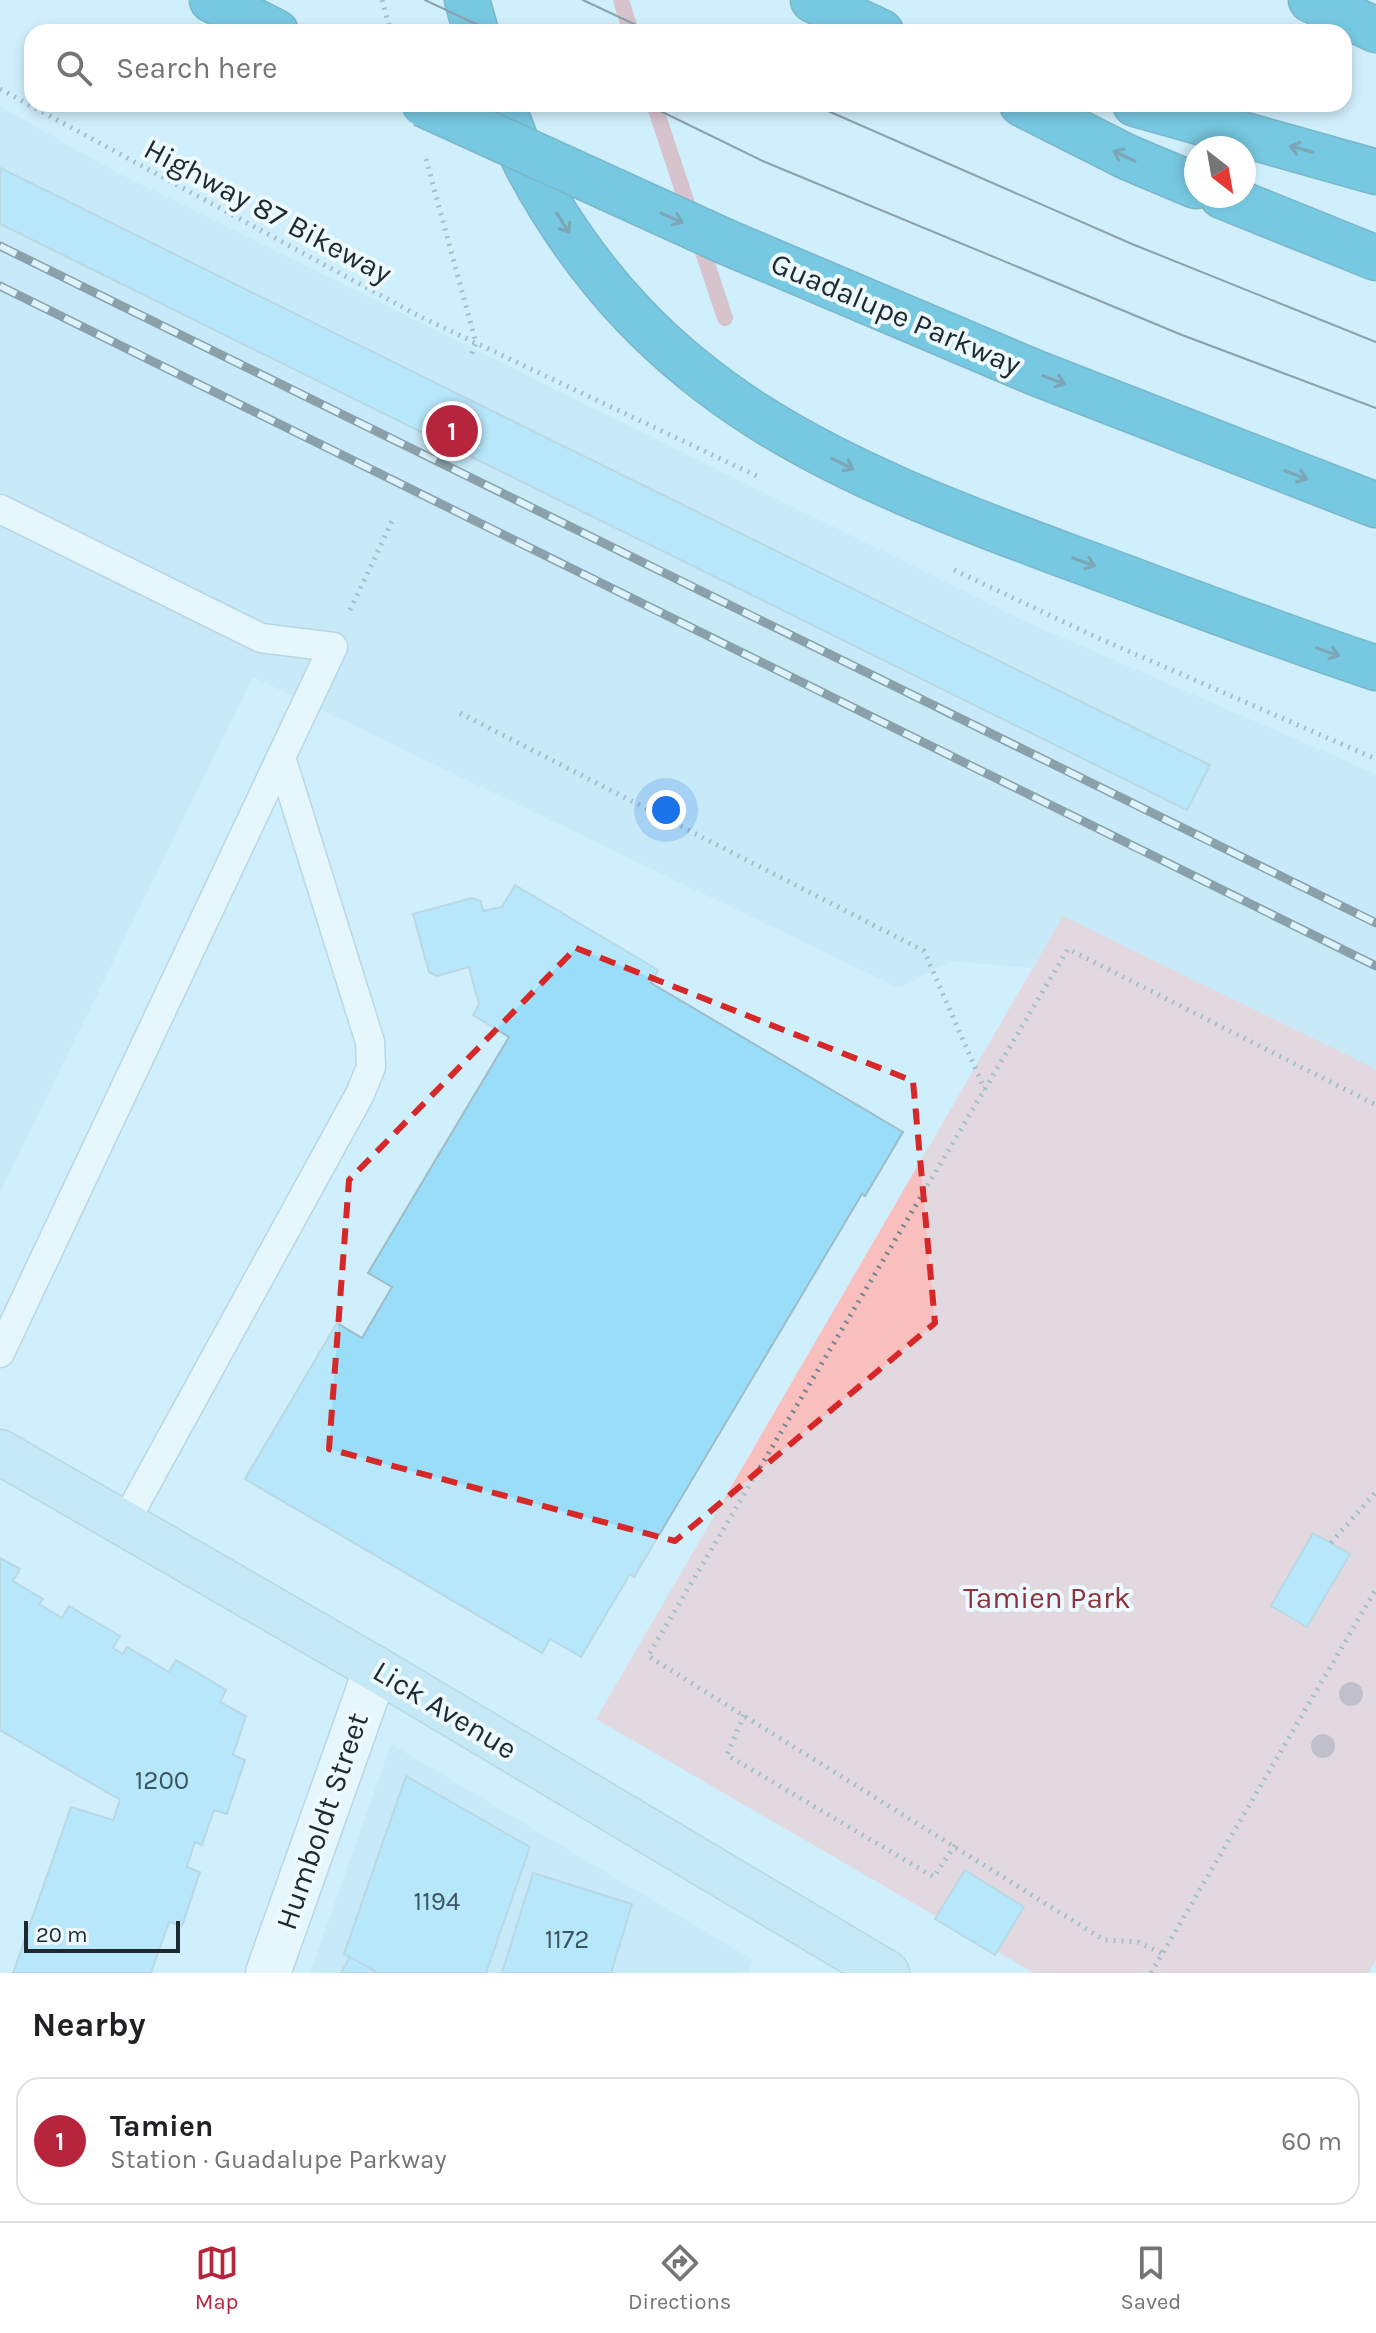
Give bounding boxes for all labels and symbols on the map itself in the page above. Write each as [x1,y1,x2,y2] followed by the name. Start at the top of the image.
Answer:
[138,131,398,291] street label: Highway 87 Bikeway
[1184,136,1256,208] north arrow
[1289,141,1315,156] one-way arrow
[1112,148,1136,163] one-way arrow
[555,211,571,234] one-way arrow
[659,212,684,227] one-way arrow
[766,245,1026,383] street label: Guadalupe Parkway
[1041,374,1066,388] one-way arrow
[426,401,478,461] pin: 1
[831,457,855,473] one-way arrow
[1283,469,1308,483] one-way arrow
[1071,556,1096,570] one-way arrow
[1315,645,1340,660] one-way arrow
[646,790,686,830] your location
[963,1580,1131,1616] park label: Tamien Park
[367,1653,523,1767] street label: Lick Avenue
[268,1708,376,1934] street label: Humboldt Street
[135,1765,189,1796] house number: 1200
[414,1886,460,1917] house number: 1194
[24,1917,180,1953] scale bar
[545,1924,589,1955] house number: 1172

